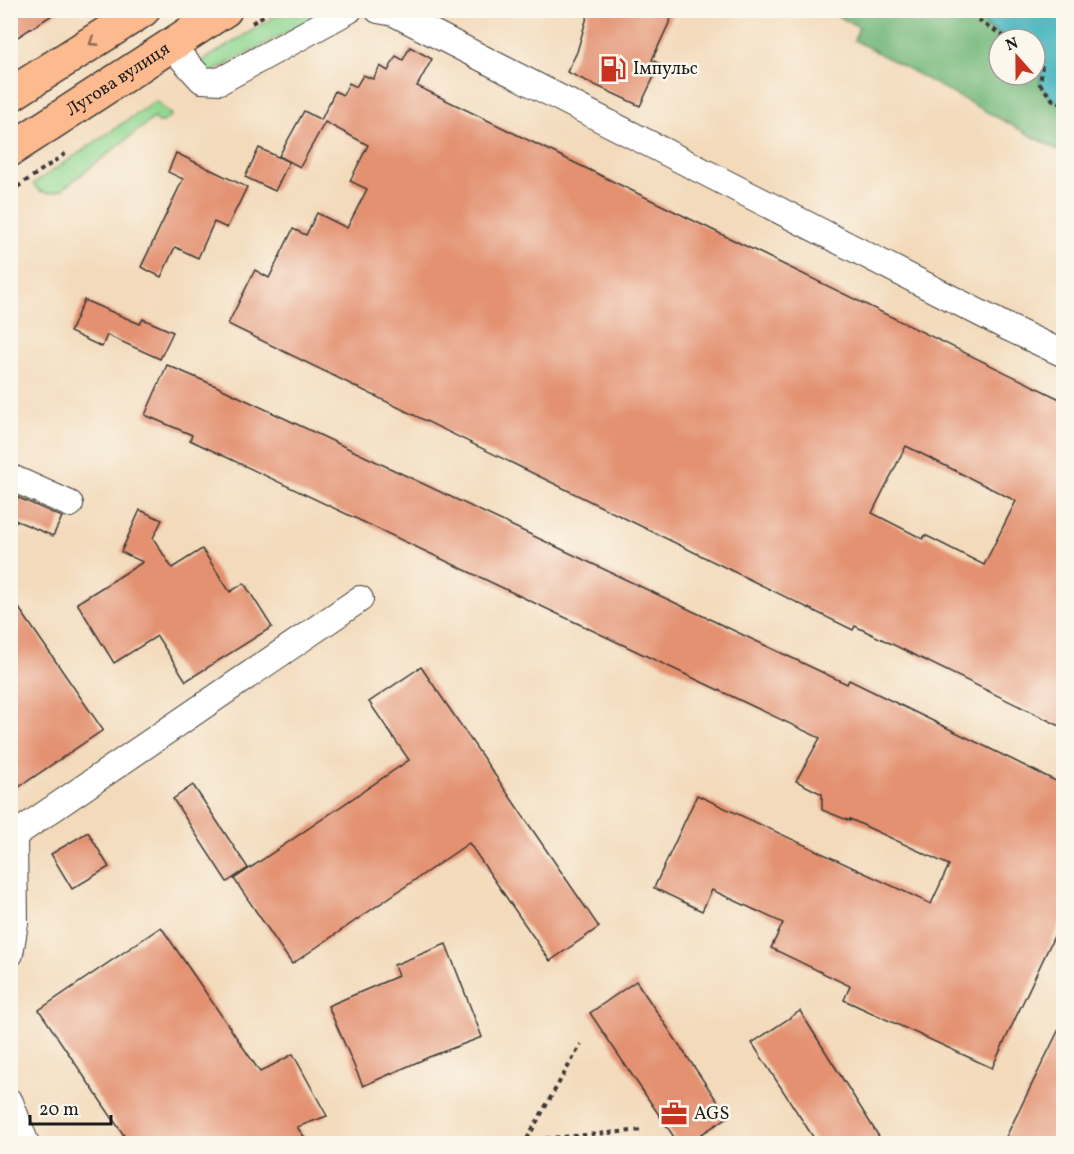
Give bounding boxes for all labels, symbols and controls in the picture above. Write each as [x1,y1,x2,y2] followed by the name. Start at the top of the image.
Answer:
[987,27,1047,87] north arrow
[1003,32,1022,57] text: N
[89,35,100,46] one-way arrow
[61,37,175,123] street label: Лугова вулиця
[598,54,628,84] fuel station icon: Імпульс
[633,57,698,82] place label: Імпульс
[30,1088,111,1126] scale bar
[39,1098,79,1123] text: 20 m
[659,1099,689,1129] office icon: AGS
[694,1102,729,1127] place label: AGS

